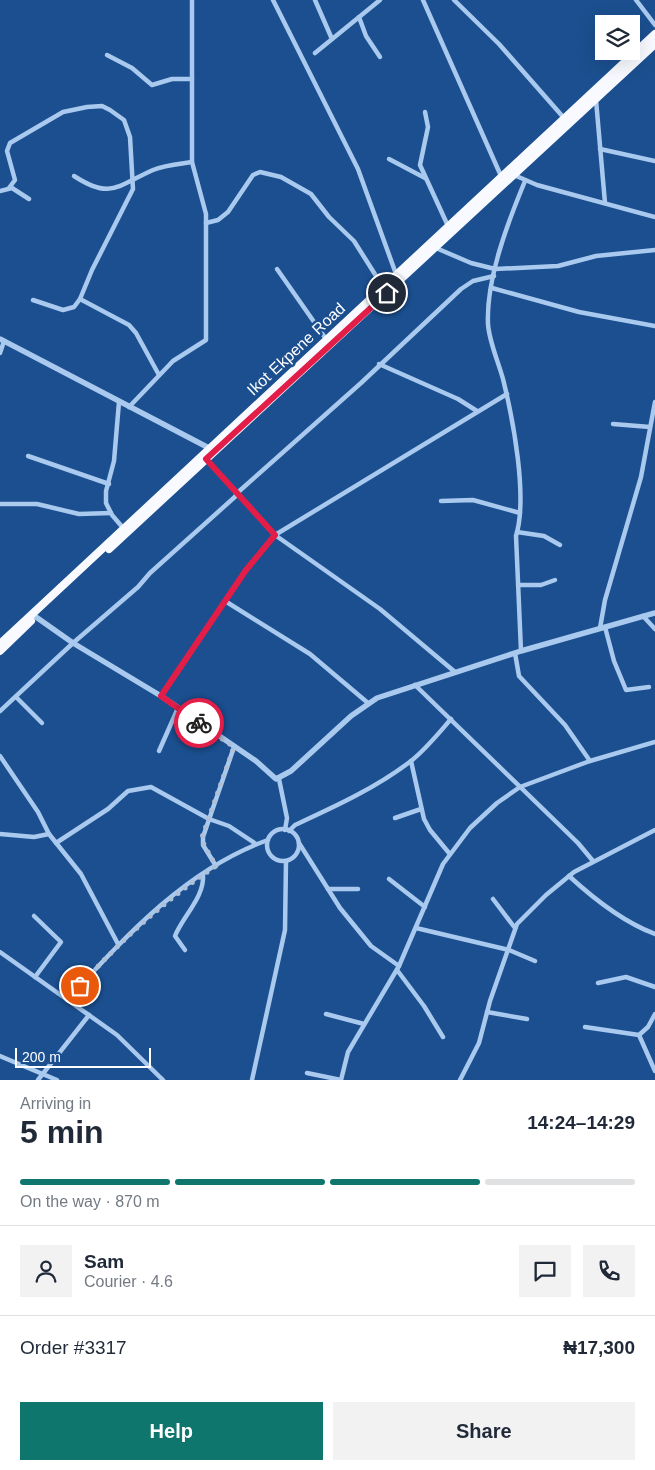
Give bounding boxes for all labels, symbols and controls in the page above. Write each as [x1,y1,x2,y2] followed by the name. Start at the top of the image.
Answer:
[595,15,640,60] map controls
[595,15,640,60] button: layers
[366,272,408,314] pin
[373,279,401,307] icon: home
[244,299,348,399] street label: Ikot Ekpene Road
[174,698,224,748] courier
[185,709,213,737] icon: bike
[59,965,101,1007] pin
[66,972,94,1000] icon: bag
[15,1045,151,1068] scale bar
[22,1049,61,1065] text: 200 m
[20,1095,91,1112] text: Arriving in
[527,1112,635,1133] text: 14:24–14:29
[20,1114,104,1150] text: 5 min
[20,1193,160,1210] text: On the way · 870 m
[20,1245,72,1297] button: person
[519,1245,571,1297] button: chat
[583,1245,635,1297] button: phone
[84,1251,124,1272] text: Sam
[84,1273,173,1290] text: Courier · 4.6
[20,1337,127,1358] text: Order #3317
[563,1337,635,1358] text: ₦17,300
[20,1402,323,1460] button: Help
[333,1402,635,1460] button: Share

